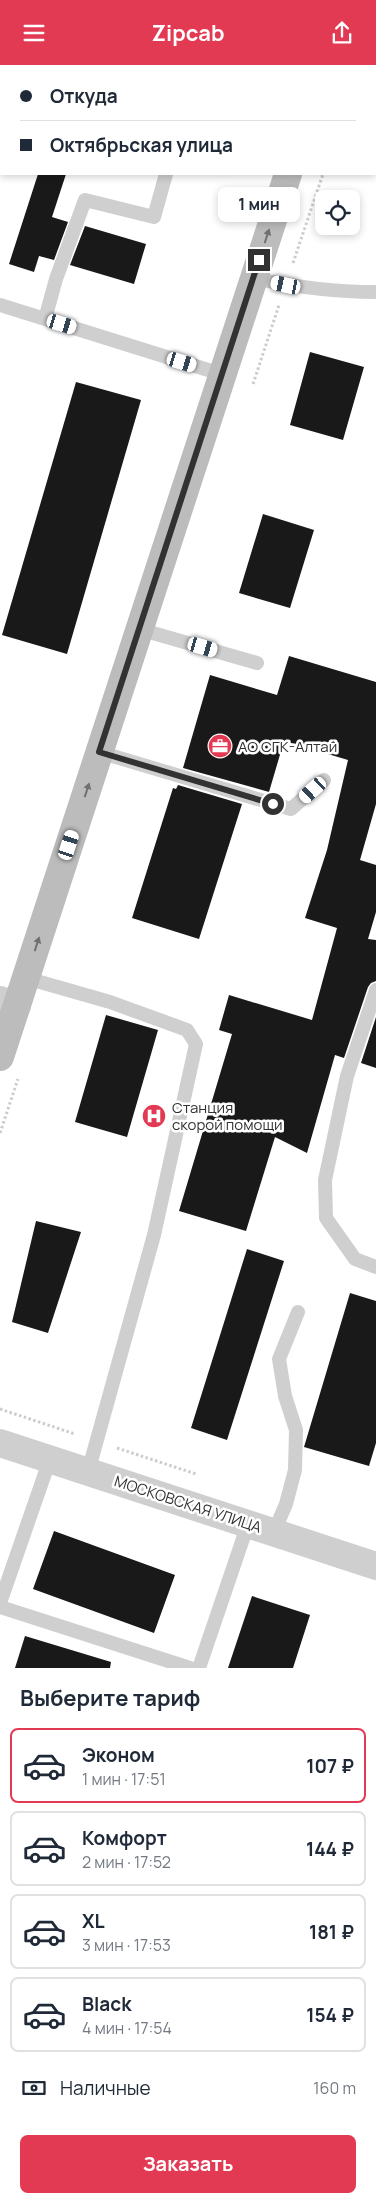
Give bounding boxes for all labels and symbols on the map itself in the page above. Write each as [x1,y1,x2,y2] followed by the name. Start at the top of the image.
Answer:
[218,187,300,223] callout: 1 мин
[264,228,272,243] one-way arrow
[248,249,270,271] route end
[269,275,302,295] car
[45,312,78,336] car
[165,350,198,374] car
[186,636,219,658] car
[207,733,233,759] office icon: АО СГК-Алтай
[238,736,337,757] place label: АО СГК-Алтай
[296,774,329,806] car
[84,782,91,797] one-way arrow
[262,793,284,815] route start
[57,828,80,862] car
[34,937,41,952] one-way arrow
[172,1097,282,1135] place label: Станция скорой помощи
[141,1103,167,1129] hospital icon: Станция скорой помощи
[112,1470,265,1538] street label: МОСКОВСКАЯ УЛИЦА

